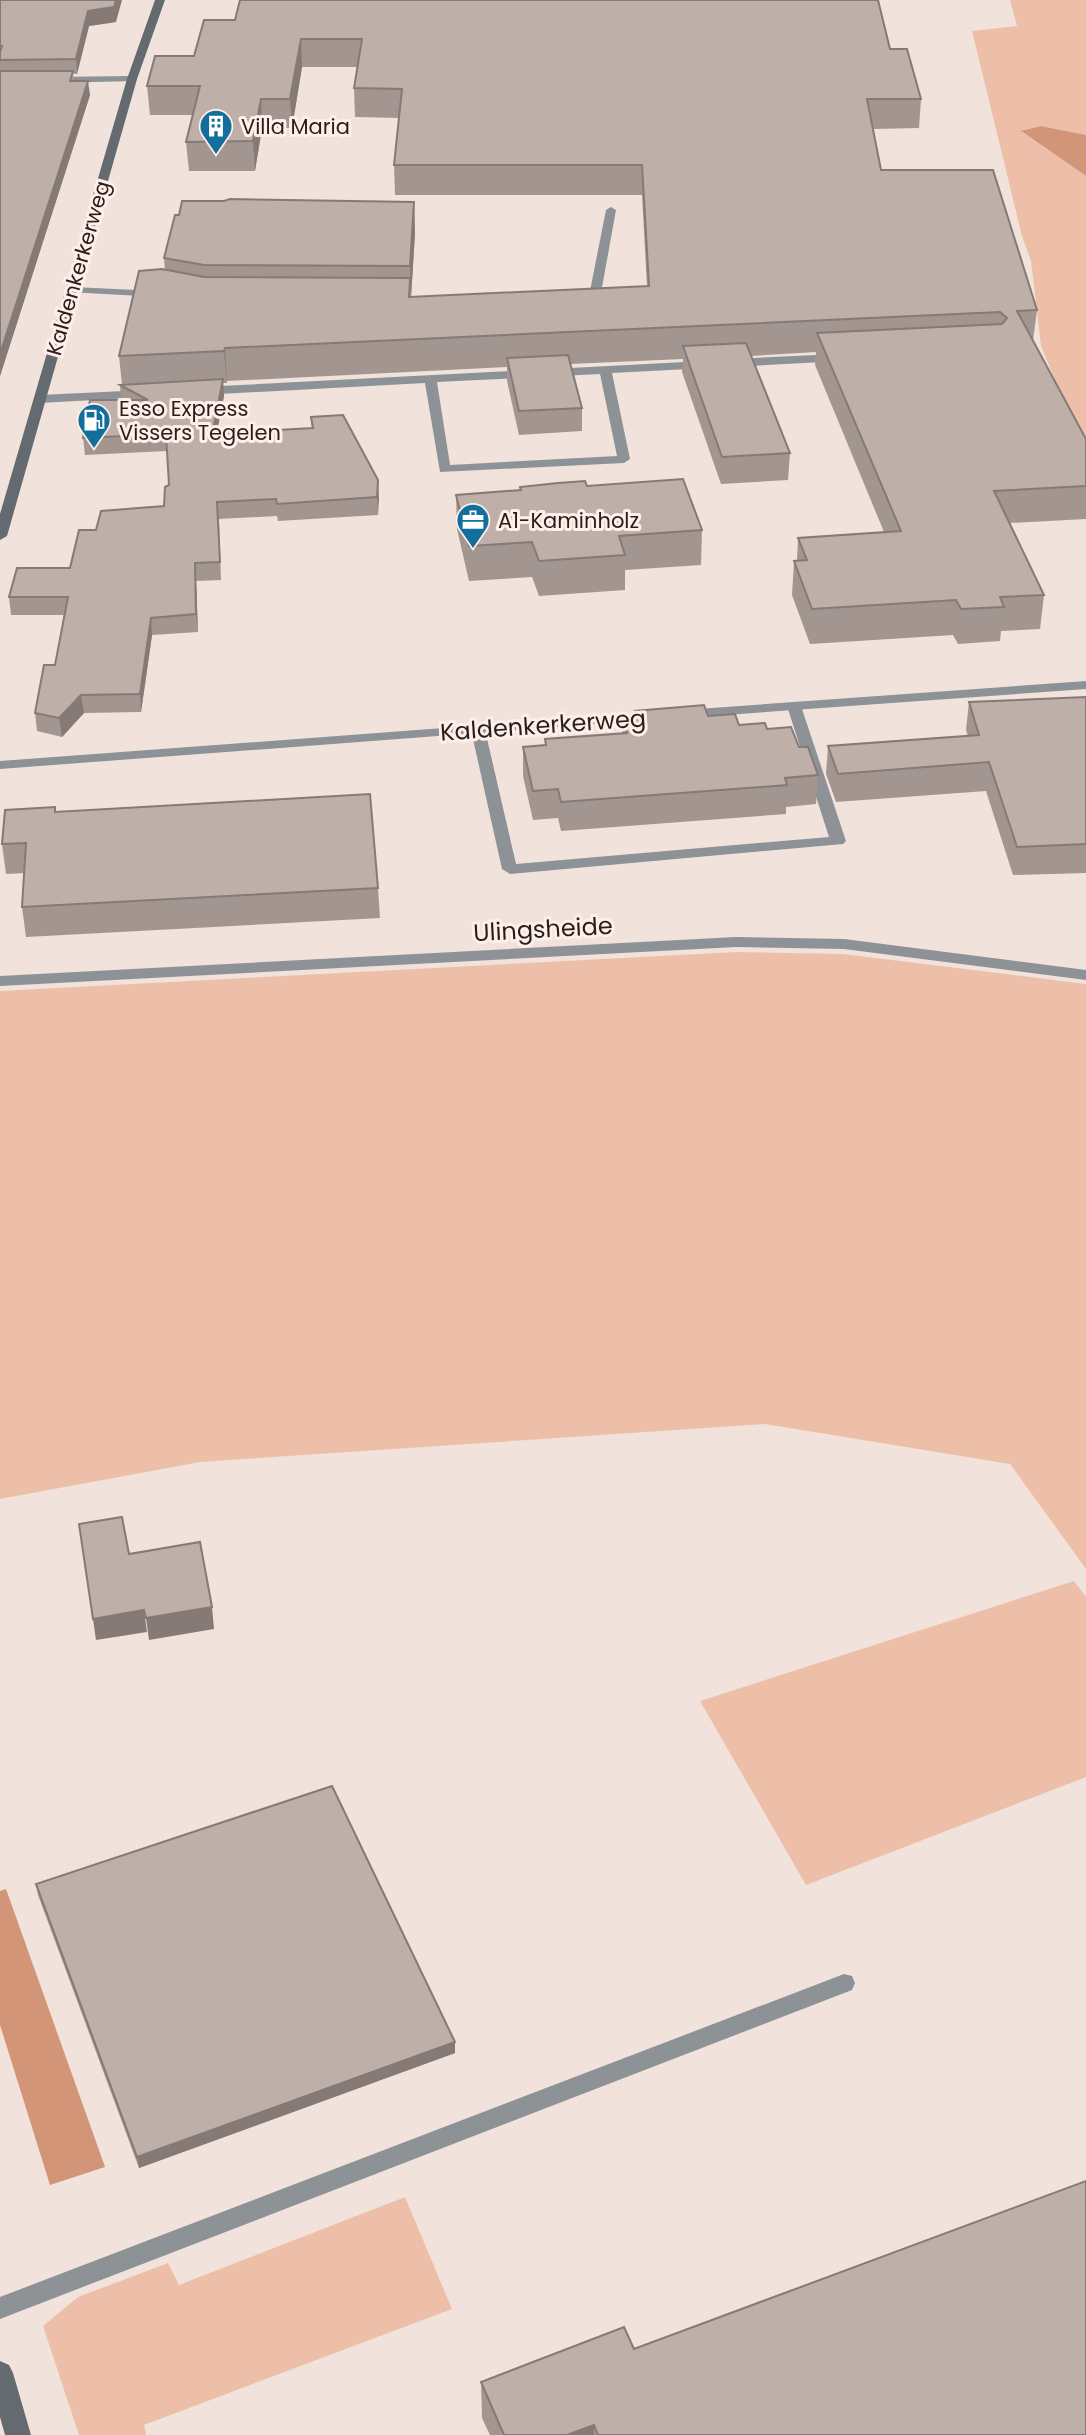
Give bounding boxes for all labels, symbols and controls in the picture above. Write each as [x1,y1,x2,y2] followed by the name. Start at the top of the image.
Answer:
[197,107,235,156] building icon: Villa Maria
[241,112,350,141] place label: Villa Maria
[39,177,117,359] street label: Kaldenkerkerweg
[119,394,281,447] place label: Esso Express Vissers Tegelen
[75,401,113,450] fuel station icon: Esso Express Vissers Tegelen
[454,501,492,550] office icon: A1-Kaminholz
[498,506,639,535] place label: A1-Kaminholz
[439,701,647,749] street label: Kaldenkerkerweg
[473,909,613,949] street label: Ulingsheide

